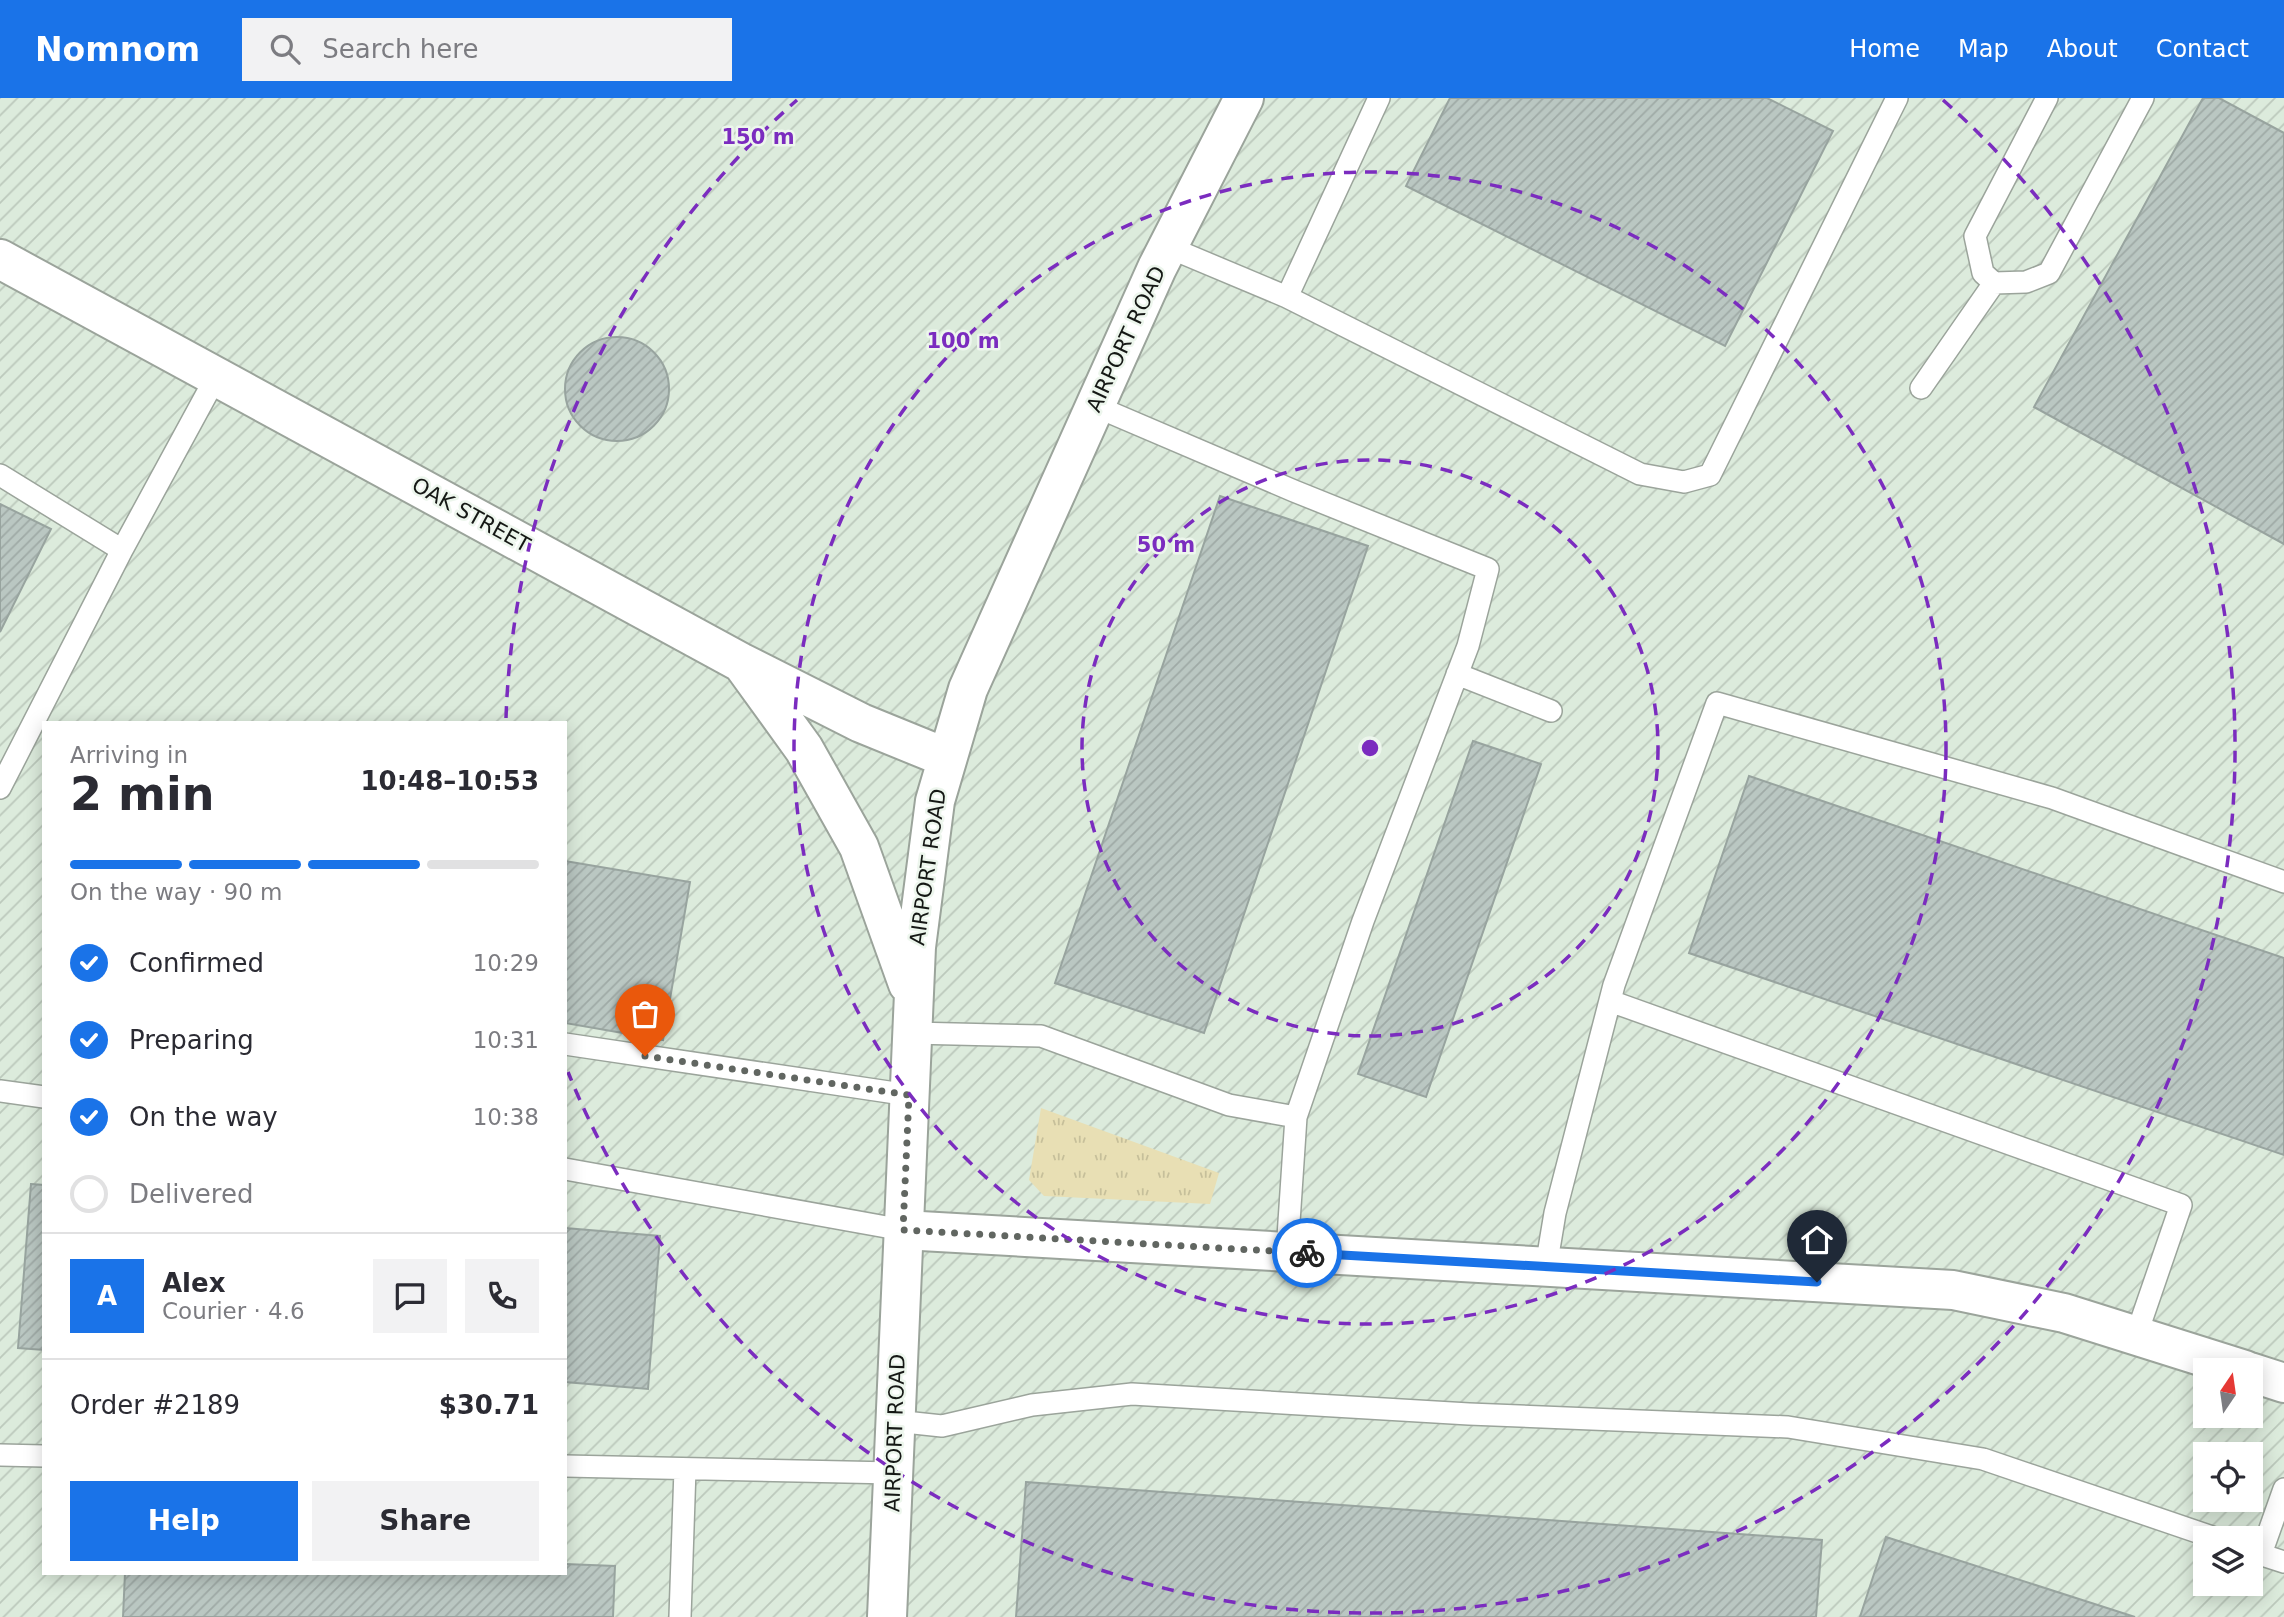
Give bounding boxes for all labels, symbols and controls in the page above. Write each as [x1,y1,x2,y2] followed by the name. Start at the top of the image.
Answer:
[242,18,732,81] search box
[35,30,200,69] text: Nomnom
[266,30,304,68] icon: search
[322,34,478,64] text: Search here
[1849,35,1920,63] text: Home
[1958,35,2009,63] text: Map
[2047,35,2118,63] text: About
[2156,35,2249,63] text: Contact
[721,125,795,149] text: 150 m
[1082,262,1170,416] street label: AIRPORT ROAD
[926,329,1000,353] text: 100 m
[408,473,534,557] street label: OAK STREET
[1137,533,1195,557] text: 50 m
[1358,736,1382,760] centre of rings
[70,742,188,768] text: Arriving in
[360,766,539,796] text: 10:48–10:53
[70,767,214,821] text: 2 min
[905,787,951,947] street label: AIRPORT ROAD
[70,879,282,905] text: On the way · 90 m
[70,944,108,982] icon: check
[129,948,264,978] text: Confirmed
[473,950,539,976] text: 10:29
[615,984,675,1056] pin
[626,995,664,1033] icon: bag
[70,1021,108,1059] icon: check
[129,1025,254,1055] text: Preparing
[473,1027,539,1053] text: 10:31
[70,1098,108,1136] icon: check
[129,1102,278,1132] text: On the way
[473,1104,539,1130] text: 10:38
[129,1179,253,1209] text: Delivered
[1787,1210,1847,1282] pin
[1272,1218,1342,1288] courier
[1798,1221,1836,1259] icon: home
[1288,1234,1326,1272] icon: bike
[373,1259,447,1333] button: chat
[465,1259,539,1333] button: phone
[162,1268,225,1298] text: Alex
[97,1281,117,1311] text: A
[162,1298,305,1324] text: Courier · 4.6
[880,1354,910,1512] street label: AIRPORT ROAD
[2193,1358,2263,1428] north arrow
[2193,1358,2263,1596] map controls
[70,1390,240,1420] text: Order #2189
[439,1390,539,1420] text: $30.71
[2193,1442,2263,1512] button: locate
[70,1481,298,1561] button: Help
[312,1481,539,1561] button: Share
[2193,1526,2263,1596] button: layers

